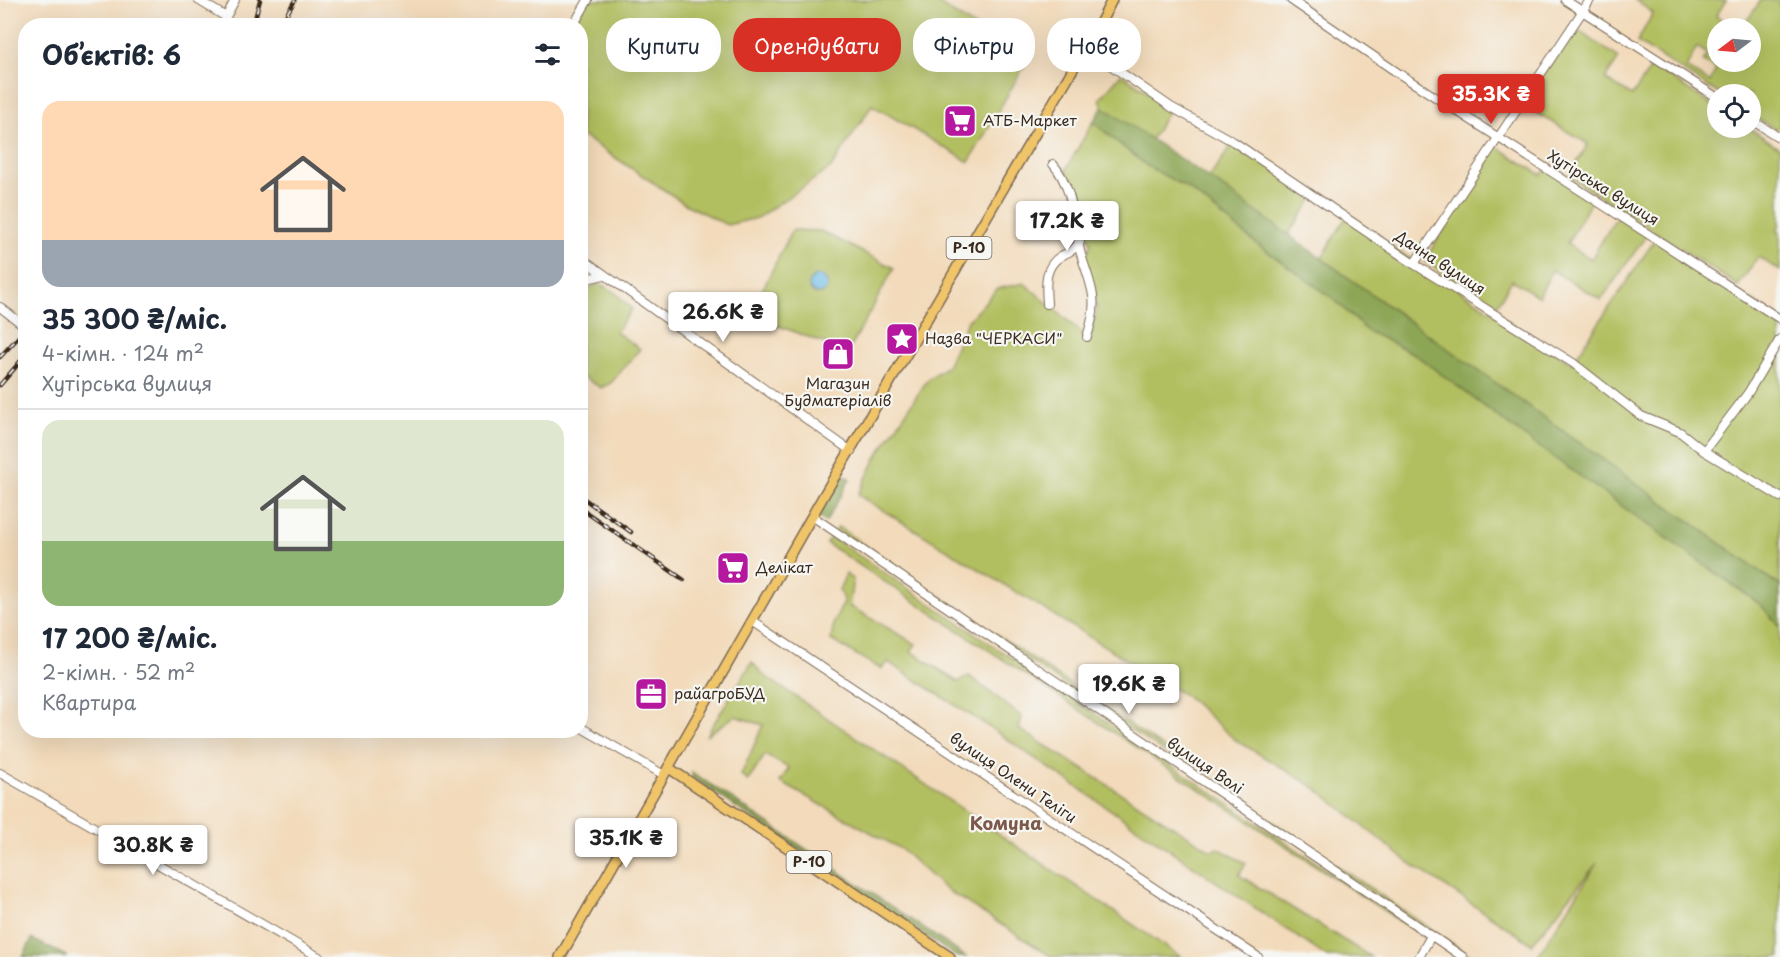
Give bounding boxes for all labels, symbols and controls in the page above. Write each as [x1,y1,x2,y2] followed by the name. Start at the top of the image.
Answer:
[606,18,721,72] chip: Купити
[733,18,901,72] chip: Орендувати
[913,18,1035,72] chip: Фільтри
[1047,18,1141,72] chip: Нове
[1707,18,1761,72] north arrow
[1707,18,1761,138] map controls
[42,35,181,74] text: Об’єктів: 6
[531,38,564,71] icon: filters
[1436,74,1546,125] pin: 35.3K ₴
[1452,78,1530,108] text: 35.3K ₴
[1707,84,1761,138] button: locate
[942,103,978,139] supermarket icon: АТБ-Маркет
[983,108,1077,131] place label: АТБ-Маркет
[249,140,357,248] icon: home
[1544,143,1664,230] street label: Хутірська вулиця
[1012,201,1122,252] pin: 17.2K ₴
[1030,205,1104,235] text: 17.2K ₴
[1390,223,1491,300] street label: Дачна вулиця
[946,237,992,259] road number: Р-10
[668,292,778,343] pin: 26.6K ₴
[682,296,764,326] text: 26.6K ₴
[42,299,227,338] text: 35 300 ₴/міс.
[884,321,920,357] place icon: Назва "ЧЕРКАСИ"
[925,326,1062,349] place label: Назва "ЧЕРКАСИ"
[820,336,856,372] shop icon: Магазин Будматеріалів
[42,338,204,368] text: 4-кімн. · 124 m²
[42,368,212,398] text: Хутірська вулиця
[785,371,892,411] place label: Магазин Будматеріалів
[249,459,357,567] icon: home
[715,550,751,586] supermarket icon: Делікат
[755,555,813,578] place label: Делікат
[42,618,217,657] text: 17 200 ₴/міс.
[42,657,195,687] text: 2-кімн. · 52 m²
[1074,664,1184,715] pin: 19.6K ₴
[1092,668,1166,698] text: 19.6K ₴
[633,676,669,712] office icon: райагроБУД
[674,681,765,704] place label: райагроБУД
[42,687,136,717] text: Квартира
[946,726,1082,828] street label: вулиця Олени Теліги
[1163,731,1249,799] street label: вулиця Волі
[970,809,1042,836] district label: Комуна
[571,818,681,869] pin: 35.1K ₴
[589,822,663,852] text: 35.1K ₴
[98,825,208,876] pin: 30.8K ₴
[112,829,194,859] text: 30.8K ₴
[786,851,832,873] road number: Р-10

